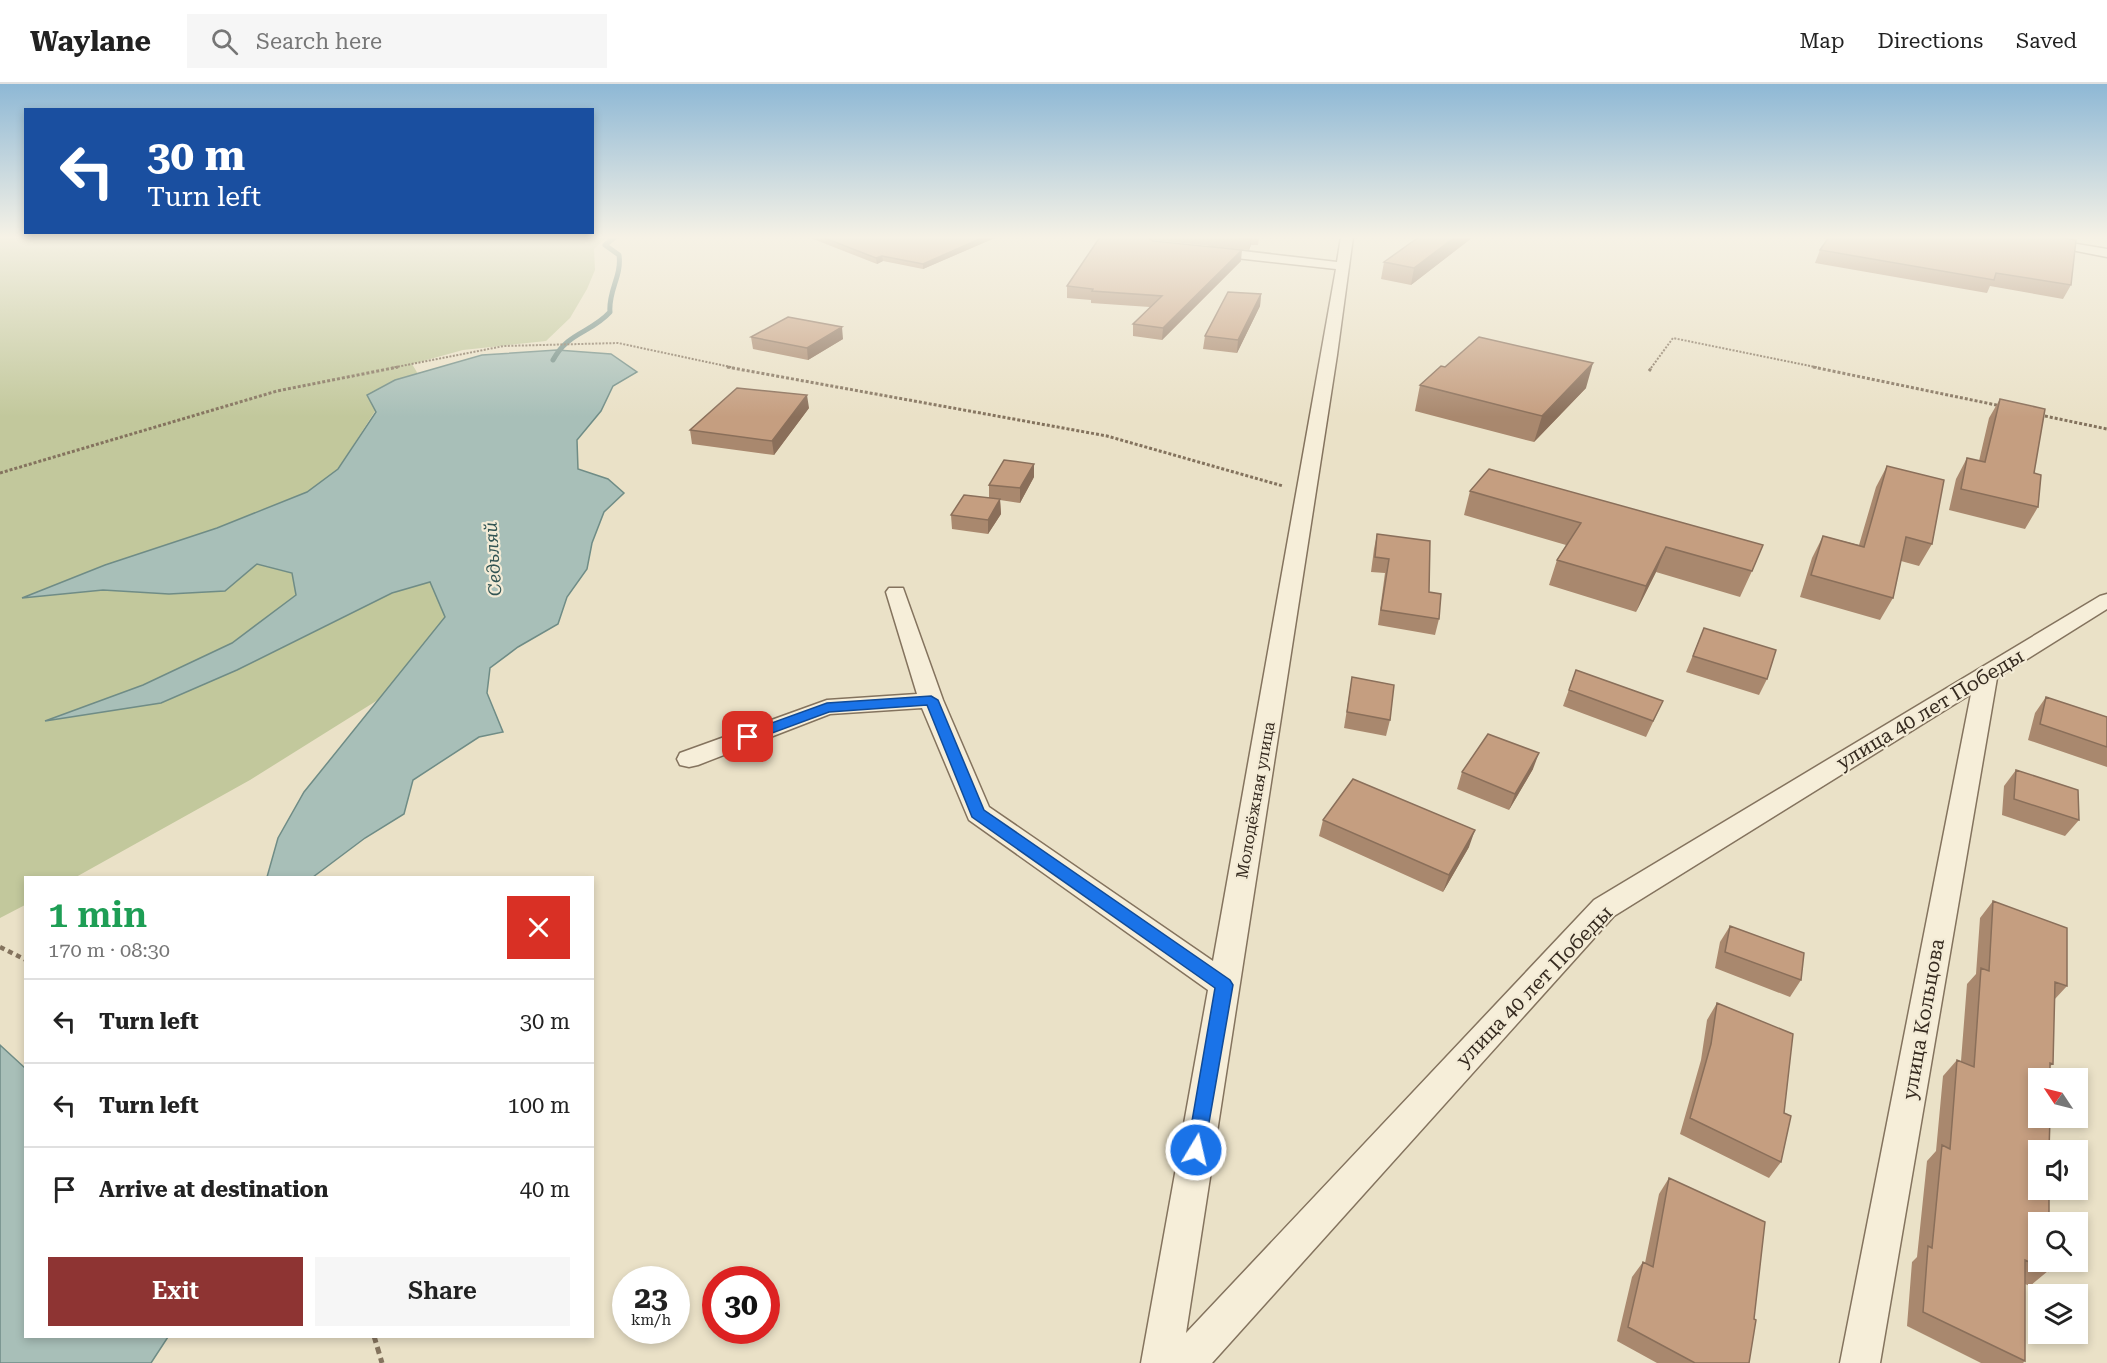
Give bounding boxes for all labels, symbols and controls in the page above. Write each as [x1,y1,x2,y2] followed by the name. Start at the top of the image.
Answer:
[187,14,607,68] search box
[30,25,151,58] text: Waylane
[208,25,241,58] icon: search
[256,29,382,54] text: Search here
[1800,29,1844,53] text: Map
[1877,29,1983,53] text: Directions
[2016,29,2077,53] text: Saved
[147,131,245,180] text: 30 m
[48,132,126,210] icon: left
[147,181,261,213] text: Turn left
[479,521,506,597] water label: Седьляй
[1832,643,2028,775] street label: улица 40 лет Победы
[722,711,773,762] pin
[731,720,764,753] icon: arrive
[1232,720,1279,880] street label: Молодёжная улица
[48,894,147,936] text: 1 min
[507,896,570,959] button: close
[1451,900,1617,1072] street label: улица 40 лет Победы
[1897,937,1949,1101] street label: улица Кольцова
[48,938,170,962] text: 170 m · 08:30
[48,1005,81,1038] icon: left
[99,1009,199,1034] text: Turn left
[520,1009,570,1034] text: 30 m
[2028,1068,2088,1128] north arrow
[2028,1068,2088,1344] map controls
[48,1089,81,1122] icon: left
[99,1093,199,1118] text: Turn left
[507,1093,570,1118] text: 100 m
[1164,1118,1228,1182] position arrow
[2028,1140,2088,1200] button: sound
[48,1173,81,1206] icon: arrive
[99,1177,328,1202] text: Arrive at destination
[520,1177,570,1202] text: 40 m
[2028,1212,2088,1272] button: search
[48,1257,303,1326] button: Exit
[315,1257,570,1326] button: Share
[702,1266,780,1344] speed limit sign: 30
[634,1280,668,1315] text: 23
[2028,1284,2088,1344] button: layers
[631,1311,671,1329] text: km/h

